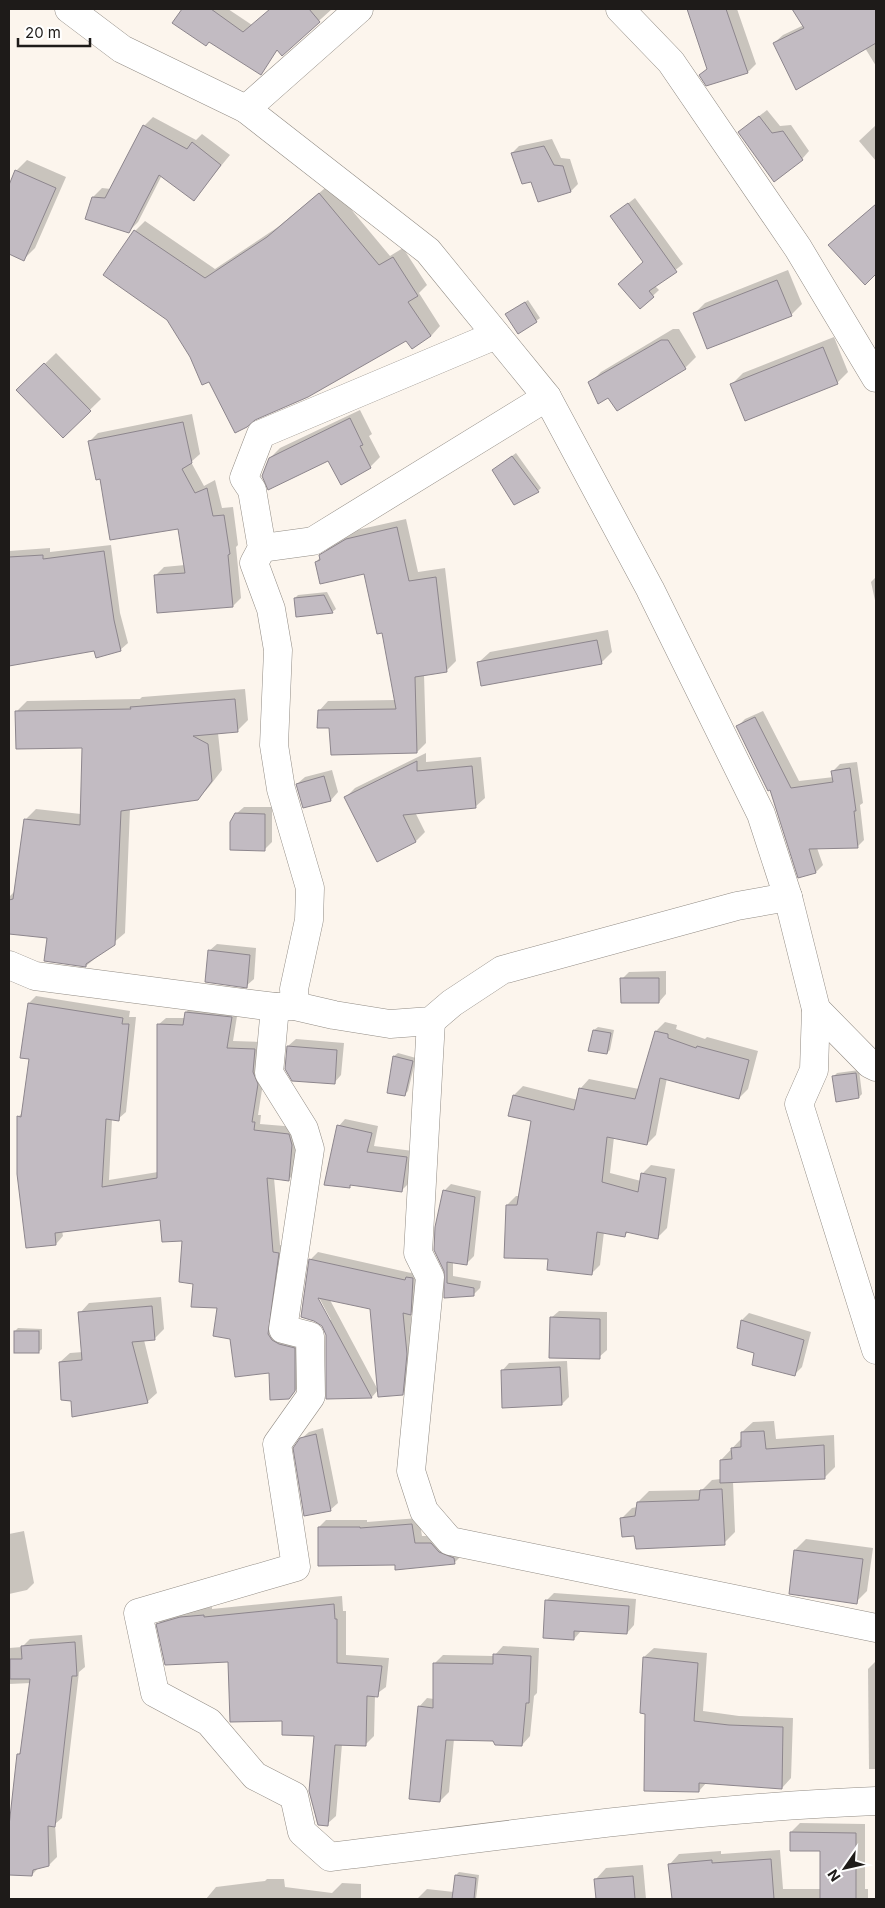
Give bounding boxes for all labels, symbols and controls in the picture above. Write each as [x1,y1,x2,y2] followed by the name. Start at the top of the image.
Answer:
[18,15,90,47] scale bar
[25,23,61,42] text: 20 m
[820,1843,870,1893] north arrow
[824,1866,844,1885] text: N

